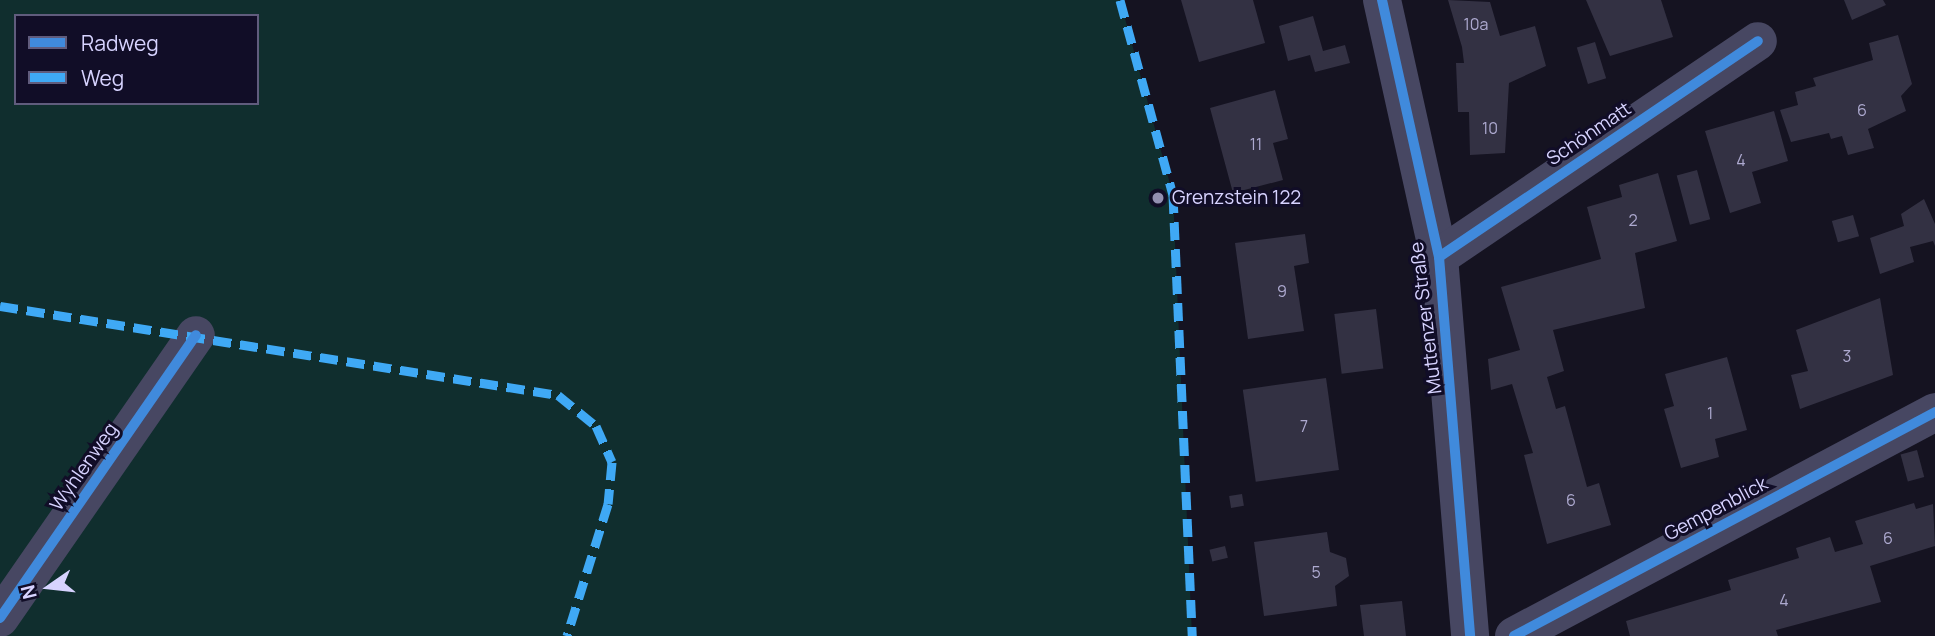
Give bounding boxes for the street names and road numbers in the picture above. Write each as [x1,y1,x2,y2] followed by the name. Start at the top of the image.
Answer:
[1543,97,1635,171] street label: Schönmatt
[1405,241,1447,395] street label: Muttenzer Straße
[45,419,123,515] street label: Wyhlenweg
[1660,472,1772,546] street label: Gempenblick

